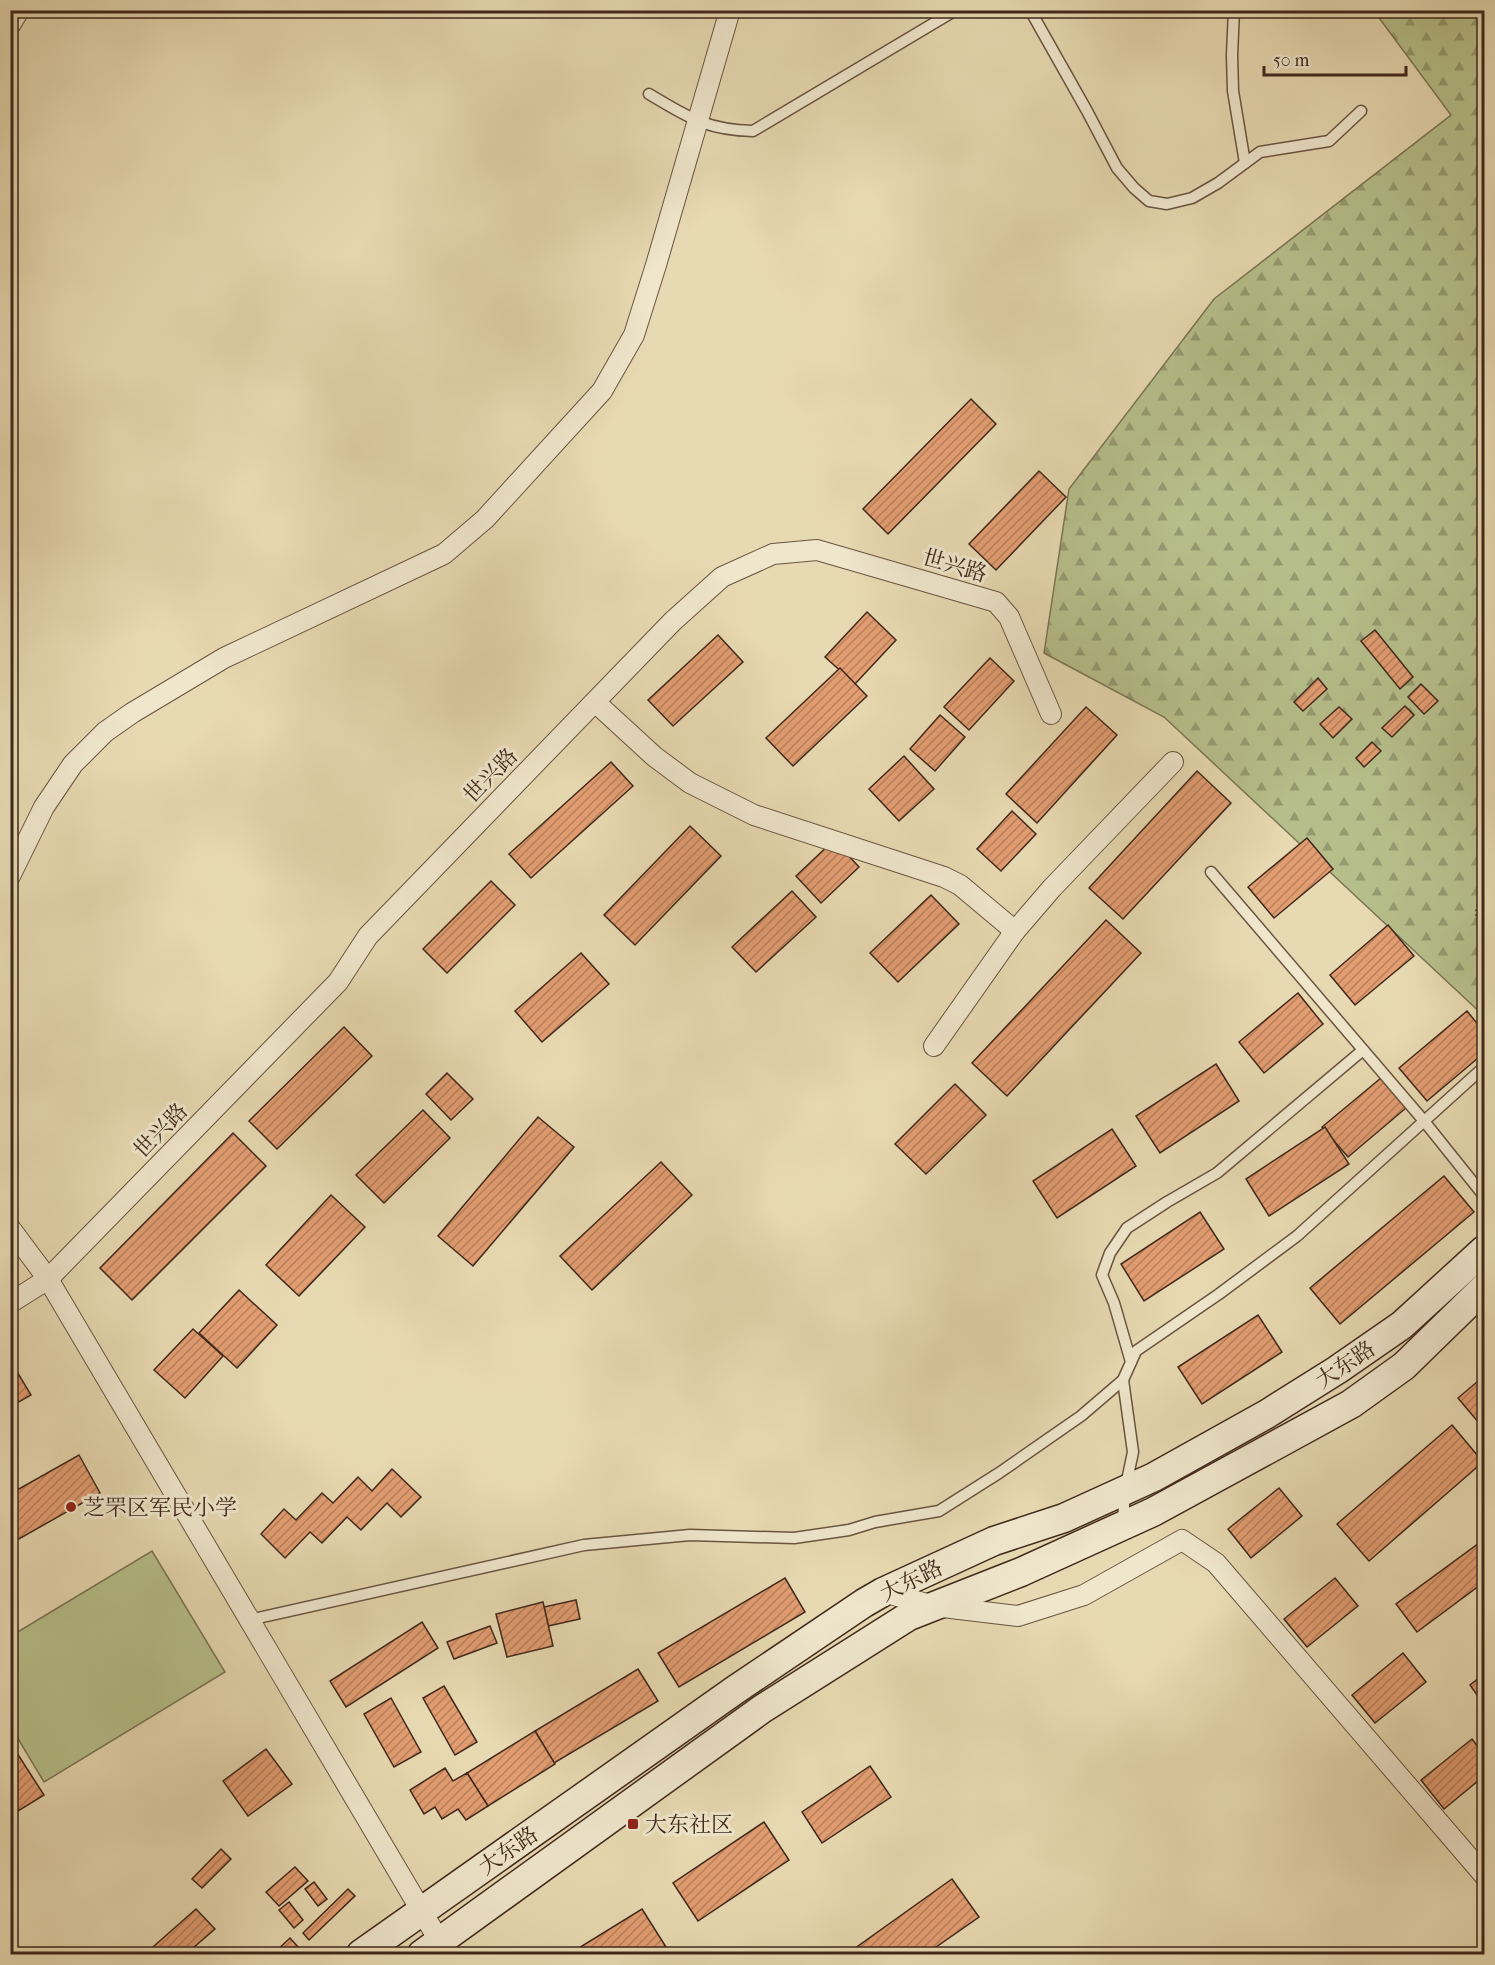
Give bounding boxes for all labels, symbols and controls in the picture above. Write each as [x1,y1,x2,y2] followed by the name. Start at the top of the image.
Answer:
[1264,39,1406,77] scale bar
[1273,50,1310,71] text: 50 m
[919,544,990,588] street label: 世兴路
[458,743,523,808] street label: 世兴路
[128,1098,193,1163] street label: 世兴路
[1311,1336,1380,1394] street label: 大东路
[83,1495,237,1521] place label: 芝罘区军民小学
[64,1500,78,1514] marker: 芝罘区军民小学
[876,1555,947,1607] street label: 大东路
[645,1812,733,1838] place label: 大东社区
[626,1817,640,1831] marker: 大东社区
[474,1821,543,1880] street label: 大东路

